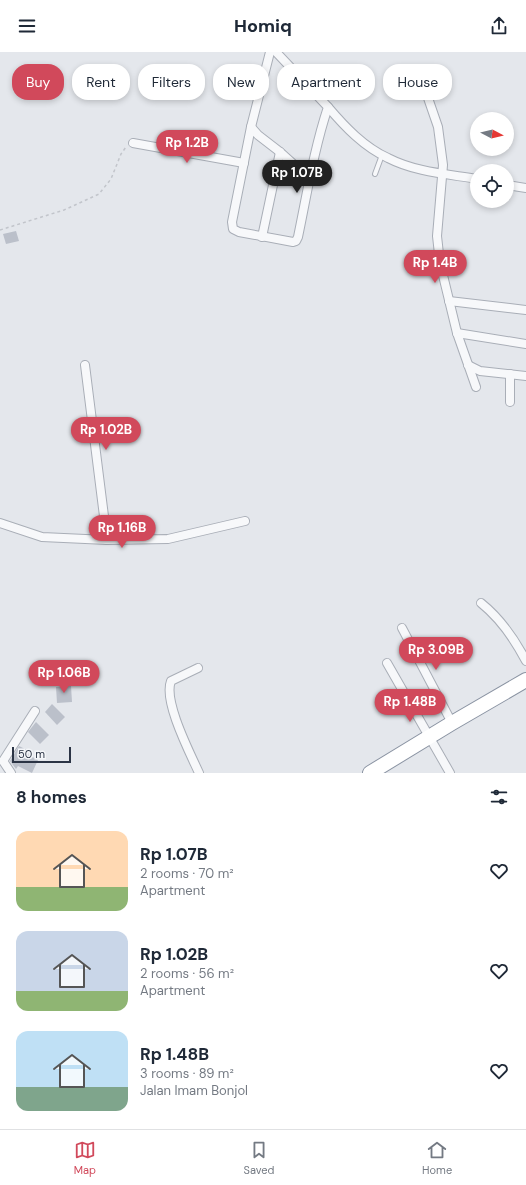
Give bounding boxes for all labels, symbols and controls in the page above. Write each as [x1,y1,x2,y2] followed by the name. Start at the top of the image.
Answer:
[234,14,292,38] text: Homiq
[16,15,38,37] icon: menu
[488,15,510,37] icon: share
[12,64,64,100] chip: Buy
[72,64,130,100] chip: Rent
[138,64,205,100] chip: Filters
[213,64,269,100] chip: New
[277,64,375,100] chip: Apartment
[383,64,452,100] chip: House
[470,112,514,156] north arrow
[470,112,514,208] map controls
[150,130,224,164] pin: Rp 1.2B
[165,134,209,151] text: Rp 1.2B
[256,160,338,194] pin: Rp 1.07B
[271,164,323,181] text: Rp 1.07B
[470,164,514,208] button: locate
[398,250,472,284] pin: Rp 1.4B
[413,254,457,271] text: Rp 1.4B
[65,417,147,451] pin: Rp 1.02B
[80,421,132,438] text: Rp 1.02B
[81,515,163,549] pin: Rp 1.16B
[98,519,146,536] text: Rp 1.16B
[395,637,477,671] pin: Rp 3.09B
[408,641,464,658] text: Rp 3.09B
[23,660,105,694] pin: Rp 1.06B
[38,664,90,681] text: Rp 1.06B
[369,689,451,723] pin: Rp 1.48B
[384,693,436,710] text: Rp 1.48B
[12,745,71,764] scale bar
[18,747,45,761] text: 50 m
[16,786,87,808] text: 8 homes
[488,786,510,808] icon: filters
[140,843,208,865] text: Rp 1.07B
[48,847,96,895] icon: home
[488,860,510,882] icon: heart
[140,865,234,882] text: 2 rooms · 70 m²
[140,882,205,899] text: Apartment
[140,943,208,965] text: Rp 1.02B
[48,947,96,995] icon: home
[488,960,510,982] icon: heart
[140,965,234,982] text: 2 rooms · 56 m²
[140,982,205,999] text: Apartment
[140,1043,209,1065] text: Rp 1.48B
[48,1047,96,1095] icon: home
[488,1060,510,1082] icon: heart
[140,1065,234,1082] text: 3 rooms · 89 m²
[140,1082,248,1099] text: Jalan Imam Bonjol
[74,1139,96,1177] tab: Map
[244,1139,274,1177] tab: Saved
[422,1139,452,1177] tab: Home

